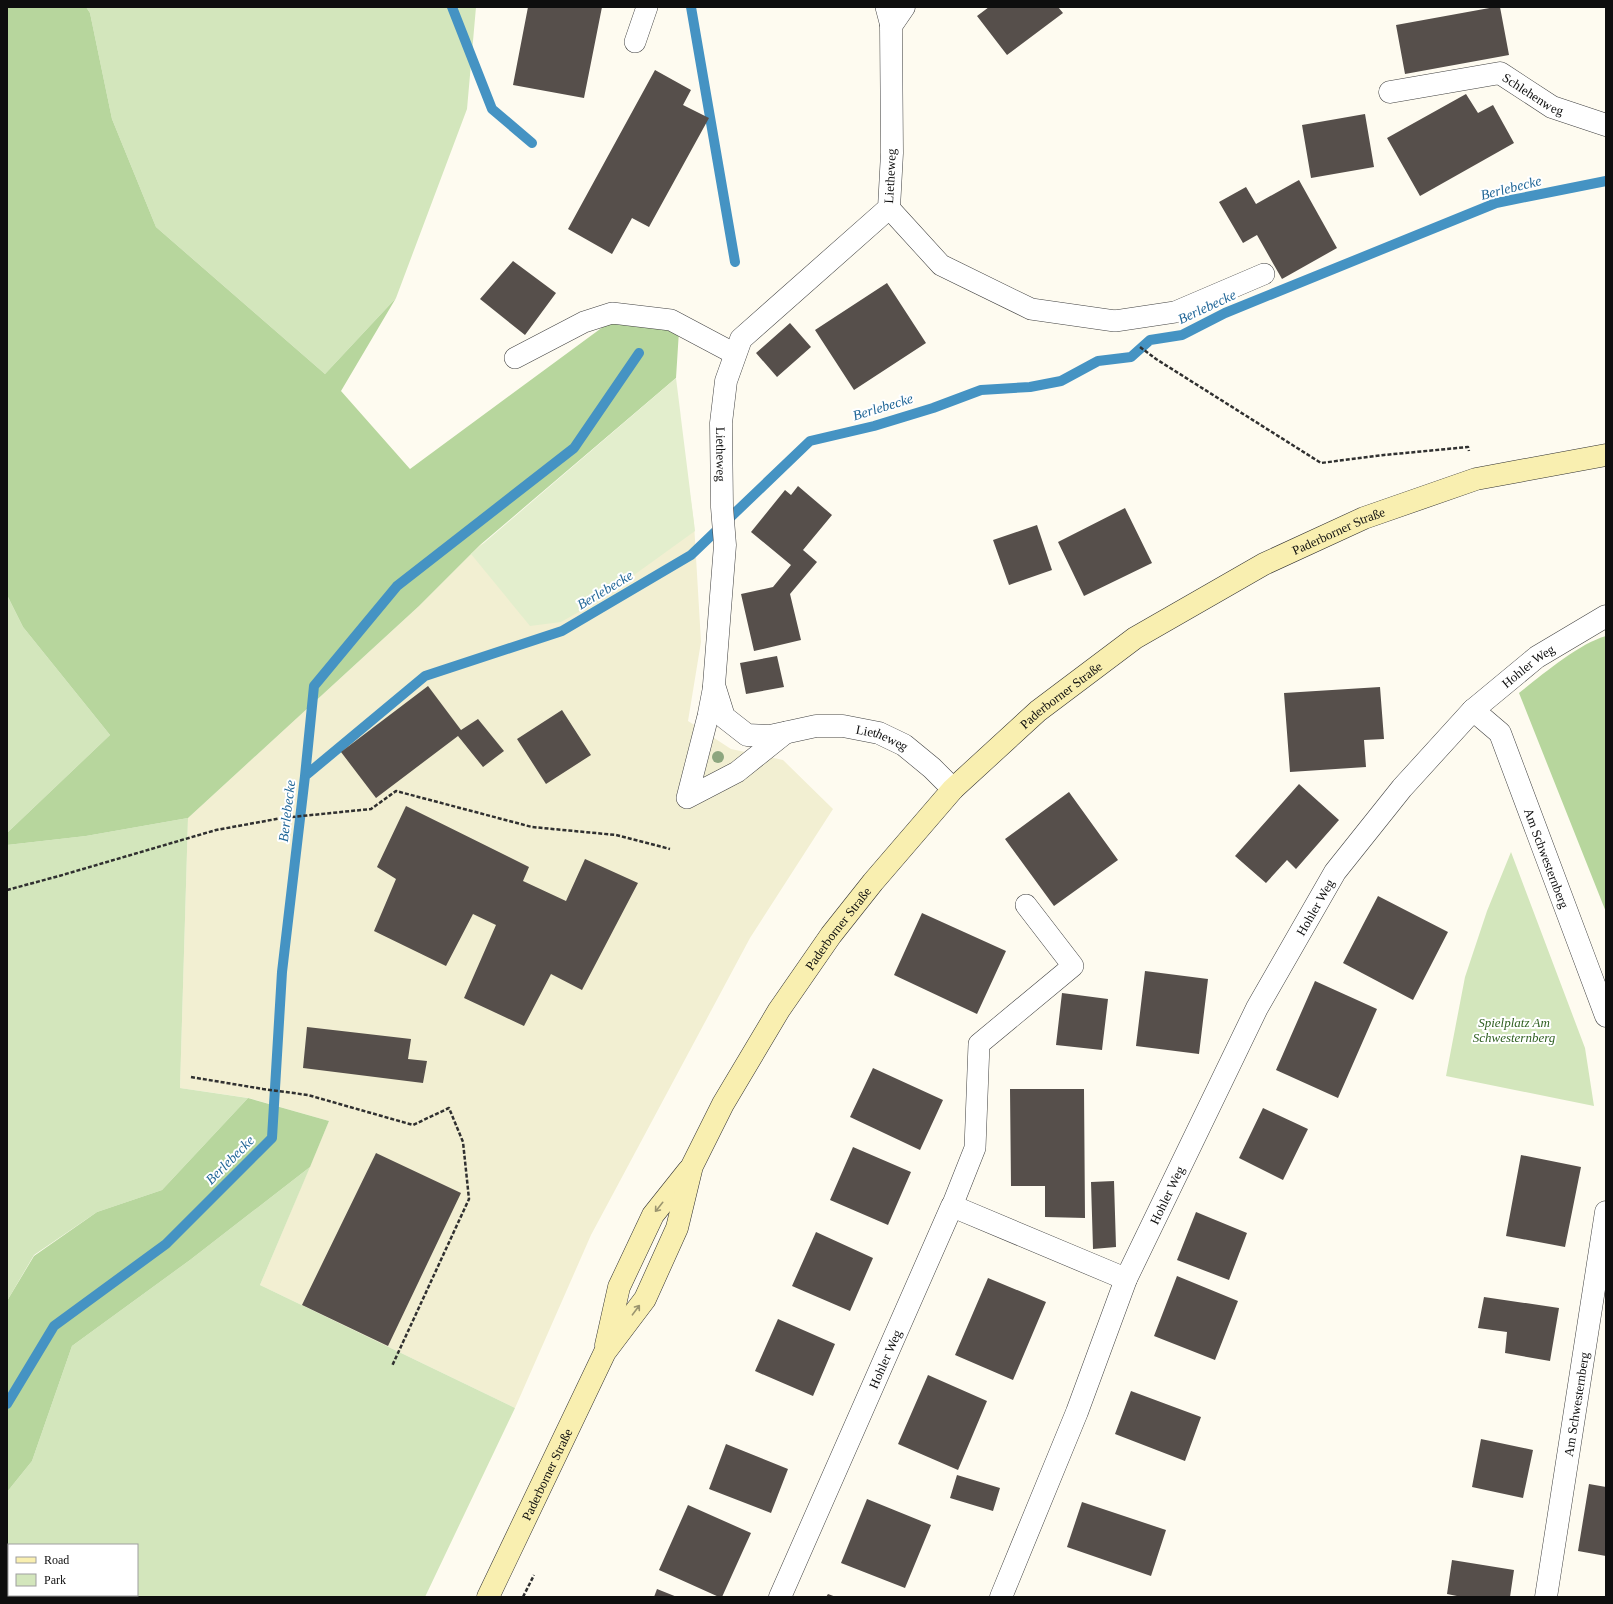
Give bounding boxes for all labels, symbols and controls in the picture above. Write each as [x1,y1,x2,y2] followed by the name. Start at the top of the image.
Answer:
[1500,69,1566,118] street label: Schlehenweg
[881,148,899,204] street label: Lietheweg
[1479,173,1543,203] water label: Berlebecke
[1176,287,1238,327] water label: Berlebecke
[851,391,915,423] water label: Berlebecke
[714,427,729,482] street label: Lietheweg
[1290,504,1387,558] street label: Paderborner Straße
[574,568,636,612] water label: Berlebecke
[1498,641,1557,691] street label: Hohler Weg
[1017,658,1105,732] street label: Paderborner Straße
[855,721,912,754] street label: Lietheweg
[276,779,298,843] water label: Berlebecke
[1521,806,1573,911] street label: Am Schwesternberg
[1293,876,1337,938] street label: Hohler Weg
[802,884,874,973] street label: Paderborner Straße
[1473,1015,1556,1045] park label: Spielplatz Am Schwesternberg
[203,1133,257,1187] water label: Berlebecke
[1146,1163,1187,1227] street label: Hohler Weg
[654,1202,663,1213] one-way arrow
[632,1305,641,1316] one-way arrow
[865,1327,904,1391] street label: Hohler Weg
[1560,1350,1592,1458] street label: Am Schwesternberg
[518,1426,575,1523] street label: Paderborner Straße
[8,1544,138,1596] legend
[44,1553,69,1567] text: Road
[44,1573,66,1587] text: Park

